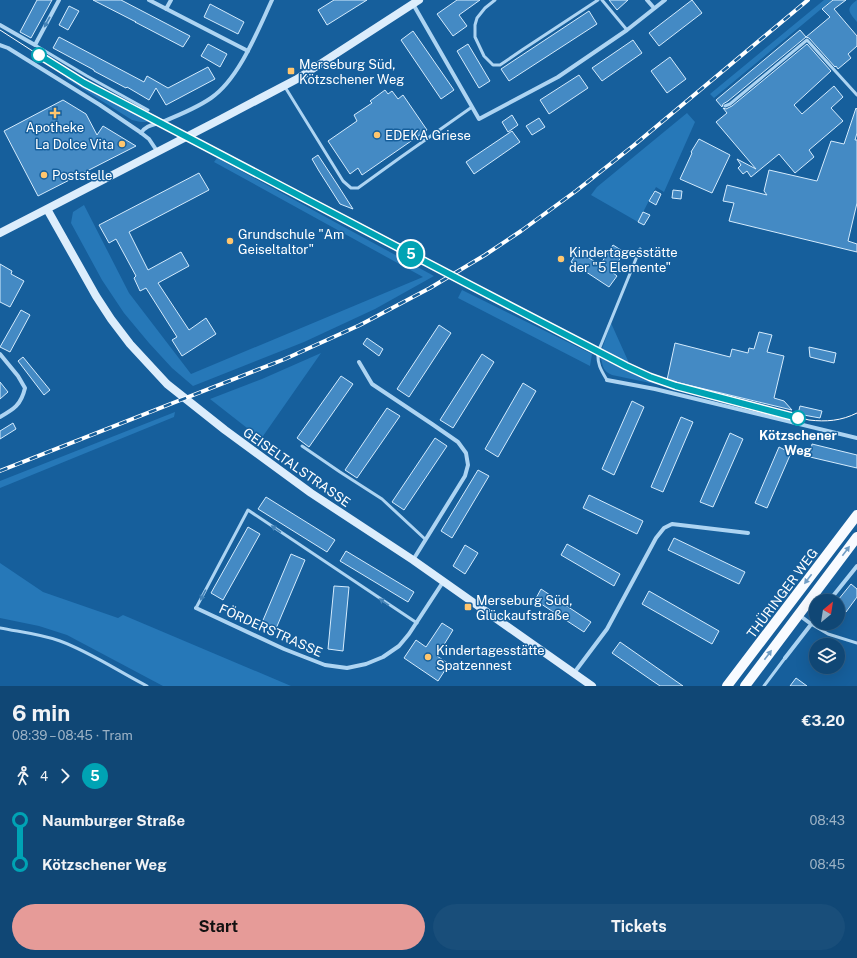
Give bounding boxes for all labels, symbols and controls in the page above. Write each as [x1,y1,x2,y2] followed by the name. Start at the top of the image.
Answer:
[44,16,51,28] one-way arrow
[31,47,47,63] unlabelled marker
[299,57,404,87] place label: Merseburg Süd, Kötzschener Weg
[286,66,296,76] marker: Merseburg Süd, Kötzschener Weg
[50,108,60,118] marker: Apotheke
[26,120,84,135] place label: Apotheke
[385,128,471,143] place label: EDEKA Griese
[372,130,382,140] marker: EDEKA Griese
[35,137,114,152] place label: La Dolce Vita
[117,139,127,149] marker: La Dolce Vita
[52,168,112,183] place label: Poststelle
[39,170,49,180] marker: Poststelle
[238,227,344,257] place label: Grundschule "Am Geiseltaltor"
[225,236,235,246] marker: Grundschule "Am Geiseltaltor"
[398,241,424,267] line badge: 5
[569,245,678,275] place label: Kindertagesstätte der "5 Elemente"
[406,246,416,262] text: 5
[556,254,566,264] marker: Kindertagesstätte der "5 Elemente"
[790,410,806,426] marker: Kötzschener Weg
[240,425,353,510] street label: GEISELTALSTRASSE
[759,428,838,458] place label: Kötzschener Weg
[271,525,281,533] one-way arrow
[842,545,851,556] one-way arrow
[744,546,821,641] street label: THÜRINGER WEG
[804,574,813,585] one-way arrow
[199,589,206,601] one-way arrow
[476,593,572,623] place label: Merseburg Süd, Glückaufstraße
[809,594,845,630] north arrow
[809,594,845,674] map controls
[378,598,390,605] one-way arrow
[217,601,325,660] street label: FÖRDERSTRASSE
[463,602,473,612] marker: Merseburg Süd, Glückaufstraße
[809,638,845,674] button: layers
[436,643,545,673] place label: Kindertagesstätte Spatzennest
[764,649,773,660] one-way arrow
[423,652,433,662] marker: Kindertagesstätte Spatzennest
[12,700,70,726] text: 6 min
[802,712,845,729] text: €3.20
[12,728,133,743] text: 08:39 – 08:45 · Tram
[12,765,34,787] icon: walk
[54,765,76,787] icon: forward
[90,768,100,784] text: 5
[40,769,48,784] text: 4
[42,812,185,829] text: Naumburger Straße
[810,813,845,828] text: 08:43
[42,856,167,873] text: Kötzschener Weg
[809,857,845,872] text: 08:45
[12,904,425,950] button: Start
[433,904,845,950] button: Tickets

